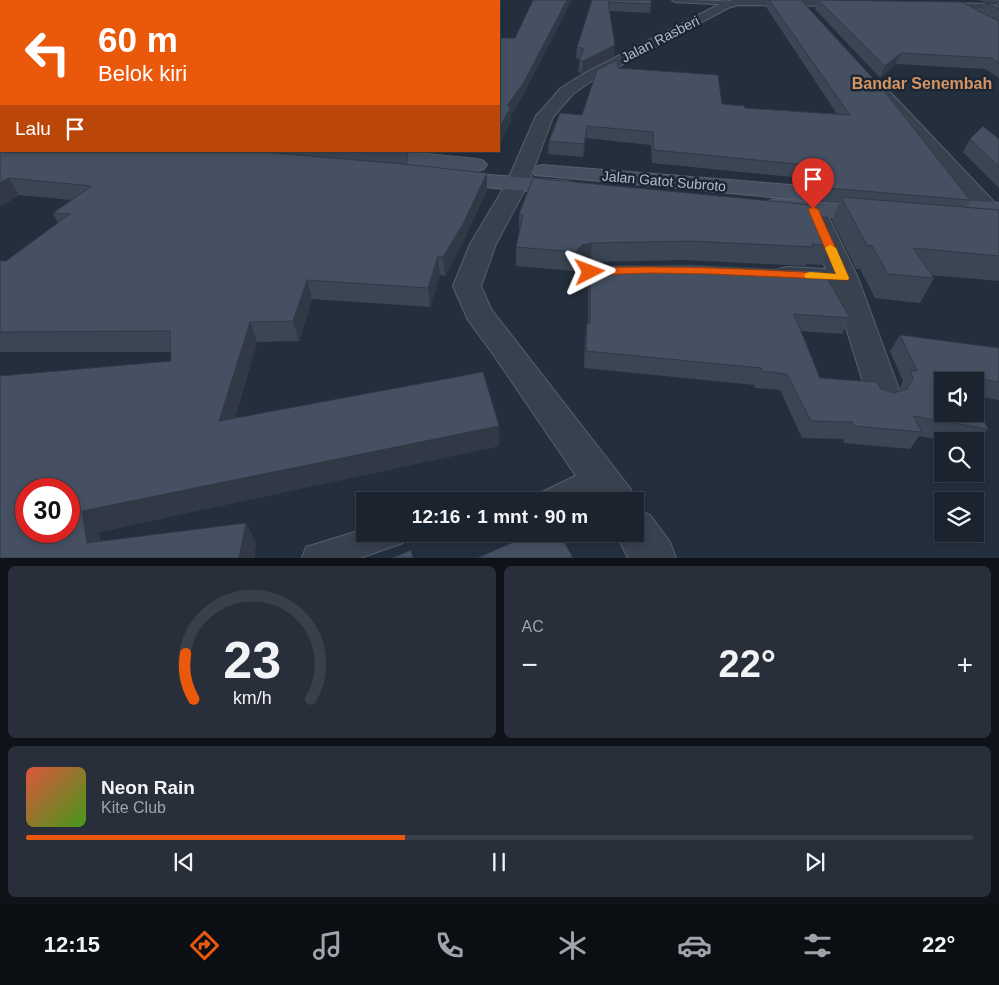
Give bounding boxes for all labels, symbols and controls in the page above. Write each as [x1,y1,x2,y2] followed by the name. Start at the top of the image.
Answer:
[618,12,702,66] street label: Jalan Rasberi
[15,20,80,85] icon: left
[98,20,178,59] text: 60 m
[98,61,187,86] text: Belok kiri
[852,75,992,92] district label: Bandar Senembah
[61,115,89,143] icon: arrive
[15,118,51,139] text: Lalu
[792,158,834,209] pin
[799,165,827,193] icon: arrive
[601,168,727,194] street label: Jalan Gatot Subroto
[563,245,615,297] position arrow
[934,372,984,542] map controls
[934,372,984,422] button: sound
[934,432,984,482] button: search
[15,478,80,543] speed limit sign: 30
[934,492,984,542] button: layers
[412,506,588,527] text: 12:16 · 1 mnt · 90 m
[522,618,544,635] text: AC
[223,631,281,689] text: 23
[719,643,776,685] text: 22°
[522,649,538,680] text: −
[957,649,973,680] text: +
[232,688,271,708] text: km/h
[101,777,195,798] text: Neon Rain
[101,799,166,816] text: Kite Club
[170,848,198,876] icon: previous
[485,848,513,876] icon: pause
[801,848,829,876] icon: next
[187,928,222,963] icon: directions
[310,928,345,963] icon: music
[432,928,467,963] icon: phone
[555,928,590,963] icon: climate
[677,928,712,963] icon: car
[800,928,835,963] icon: filters
[44,932,100,957] text: 12:15
[922,932,955,957] text: 22°

